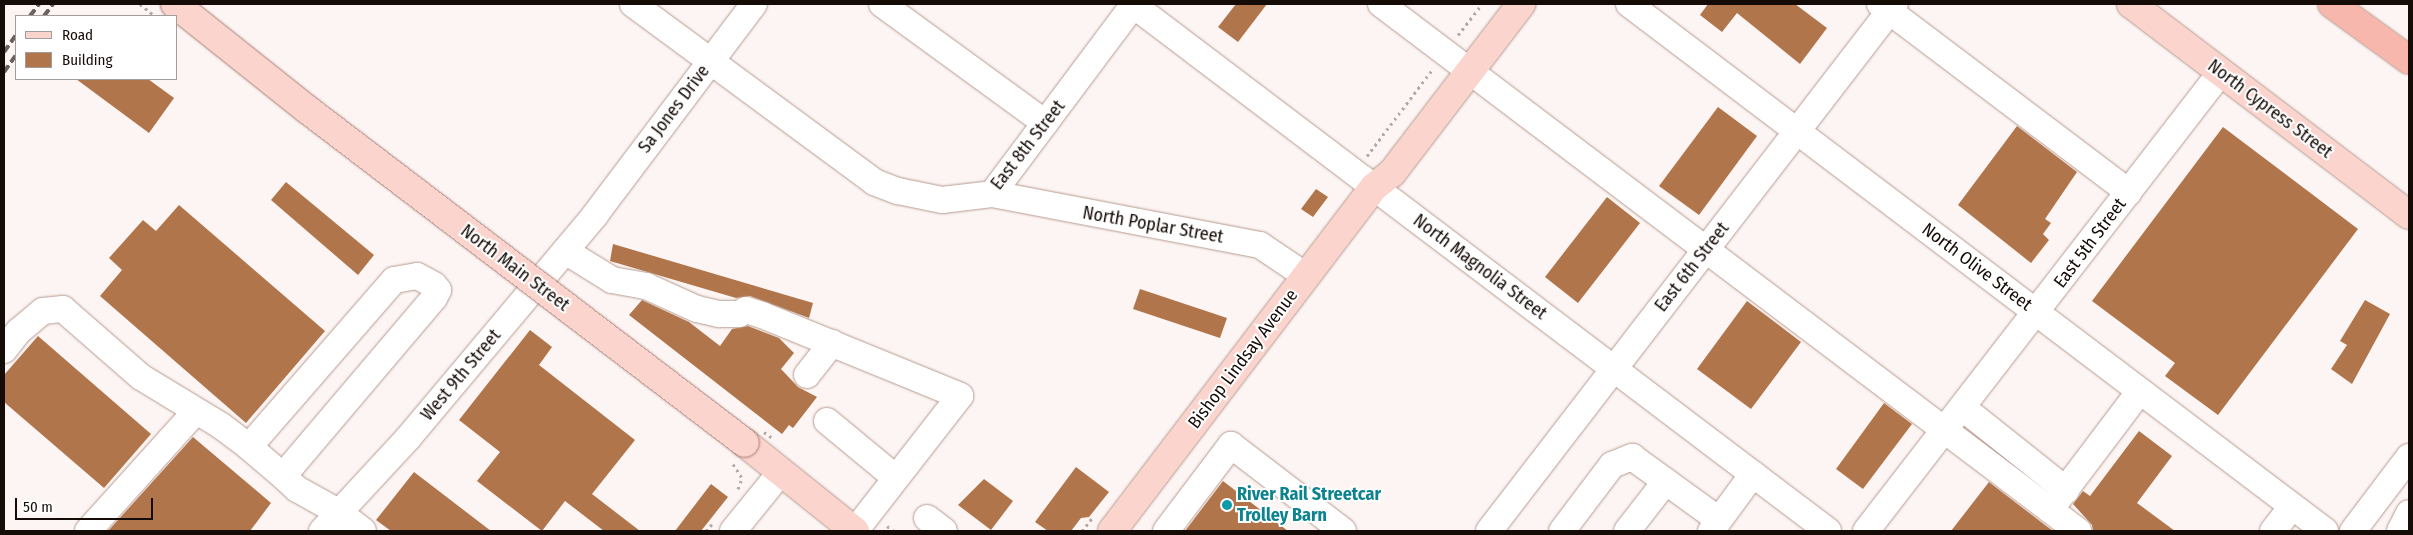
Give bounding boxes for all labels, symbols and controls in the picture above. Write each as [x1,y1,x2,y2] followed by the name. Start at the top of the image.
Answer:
[15,15,178,80] legend
[62,26,93,44] text: Road
[62,51,113,69] text: Building
[2203,55,2337,163] street label: North Cypress Street
[634,61,714,157] street label: Sa Jones Drive
[986,96,1070,194] street label: East 8th Street
[2049,194,2131,292] street label: East 5th Street
[1081,202,1225,248] street label: North Poplar Street
[1409,210,1551,324] street label: North Magnolia Street
[1650,218,1734,316] street label: East 6th Street
[1918,219,2036,315] street label: North Olive Street
[456,220,574,316] street label: North Main Street
[1184,285,1302,433] street label: Bishop Lindsay Avenue
[417,325,505,425] street label: West 9th Street
[1237,484,1381,526] place label: River Rail Streetcar Trolley Barn
[18,488,155,520] scale bar
[23,498,53,516] text: 50 m
[1221,499,1233,511] marker: River Rail Streetcar Trolley Barn

